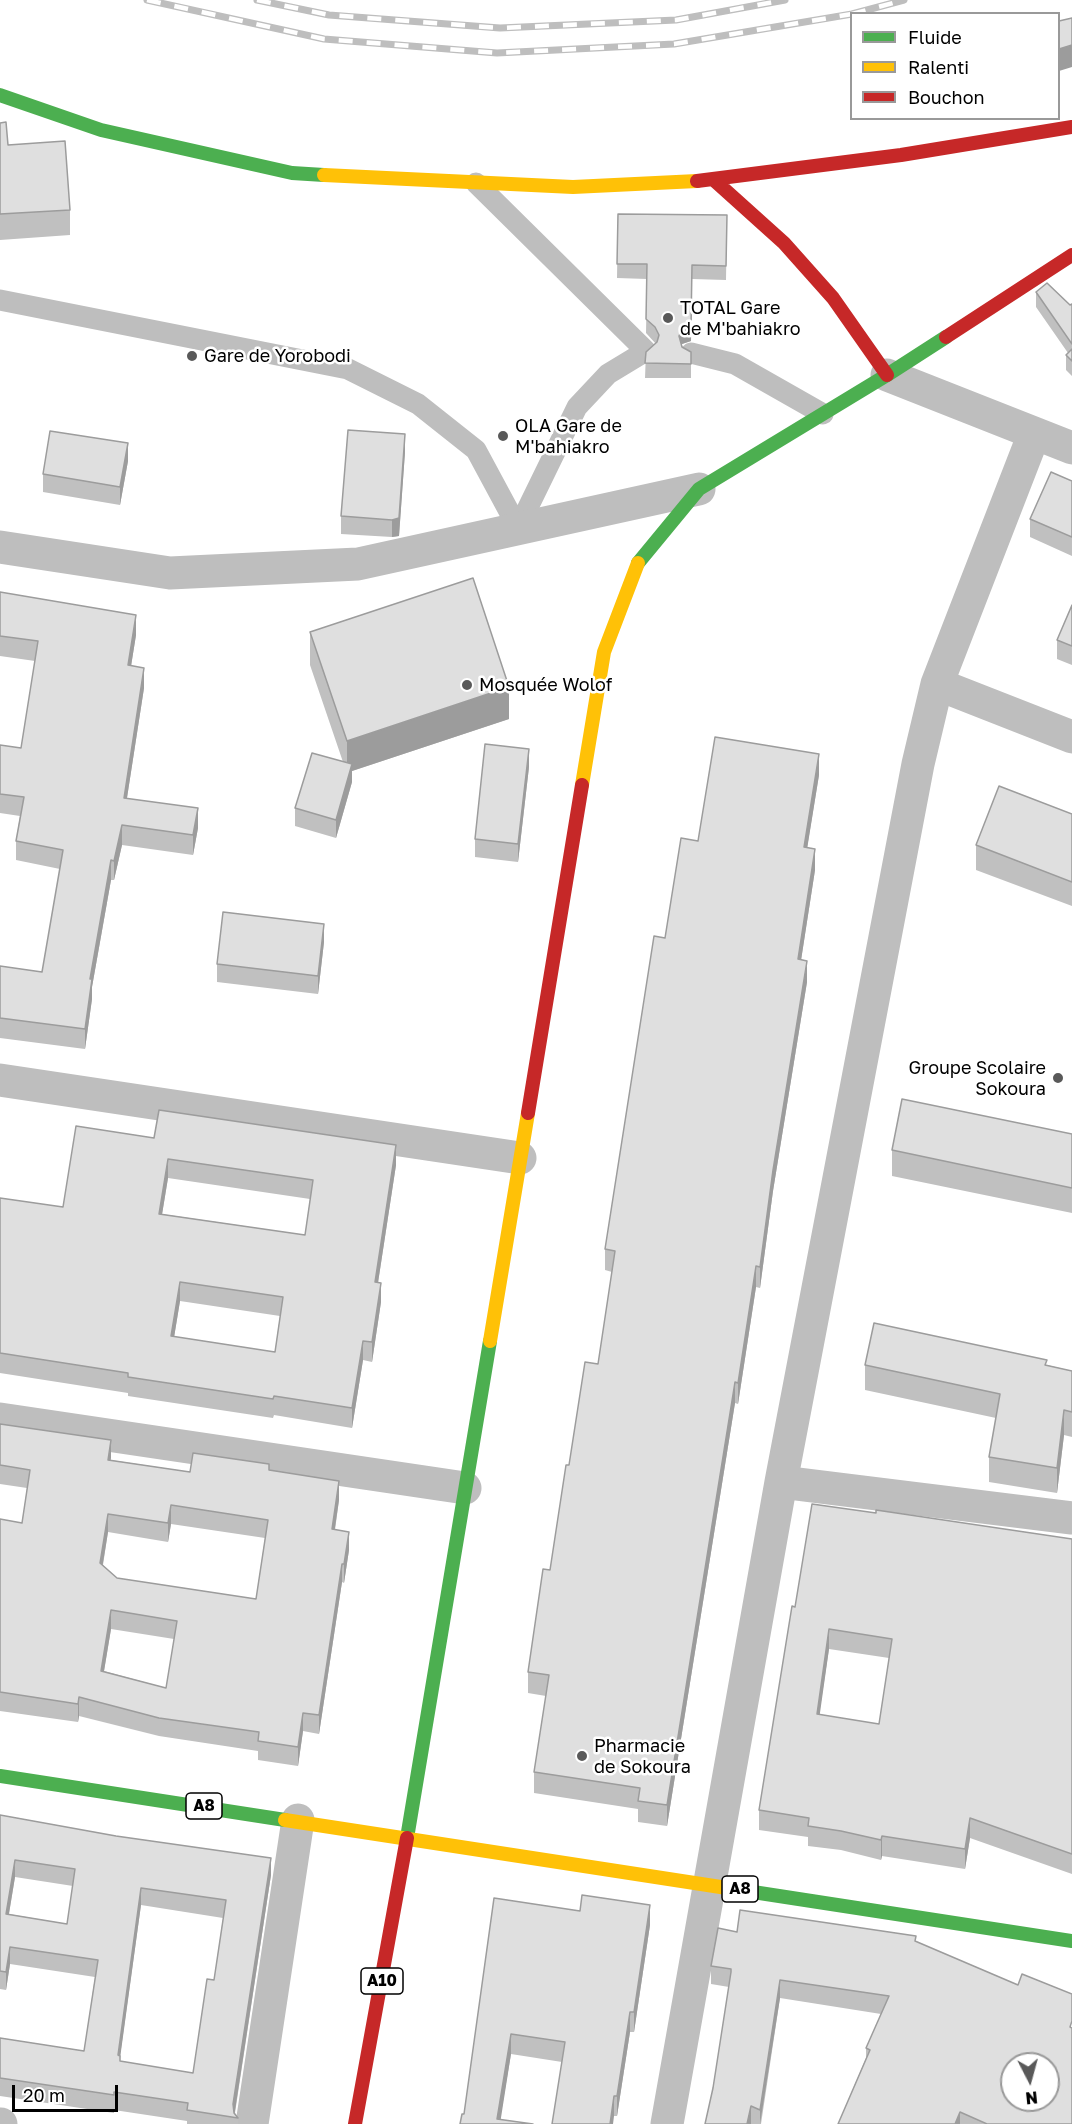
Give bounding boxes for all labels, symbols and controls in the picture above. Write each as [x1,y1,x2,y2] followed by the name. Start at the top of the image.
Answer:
[850,12,1060,120] legend
[908,26,962,48] text: Fluide
[908,56,969,78] text: Ralenti
[908,86,985,108] text: Bouchon
[680,297,801,340] place label: TOTAL Gare de M'bahiakro
[661,311,675,325] marker: TOTAL Gare de M'bahiakro
[204,345,351,367] place label: Gare de Yorobodi
[185,349,199,363] marker: Gare de Yorobodi
[515,415,622,458] place label: OLA Gare de M'bahiakro
[496,429,510,443] marker: OLA Gare de M'bahiakro
[479,674,612,696] place label: Mosquée Wolof
[460,678,474,692] marker: Mosquée Wolof
[909,1057,1046,1100] place label: Groupe Scolaire Sokoura
[1051,1071,1065,1085] marker: Groupe Scolaire Sokoura
[594,1735,691,1778] place label: Pharmacie de Sokoura
[575,1749,589,1763] marker: Pharmacie de Sokoura
[186,1793,222,1819] road number: A8
[722,1876,758,1902] road number: A8
[361,1968,403,1994] road number: A10
[1000,2052,1060,2112] north arrow
[15,2073,122,2111] scale bar
[23,2084,65,2106] text: 20 m
[1025,2087,1039,2108] text: N

